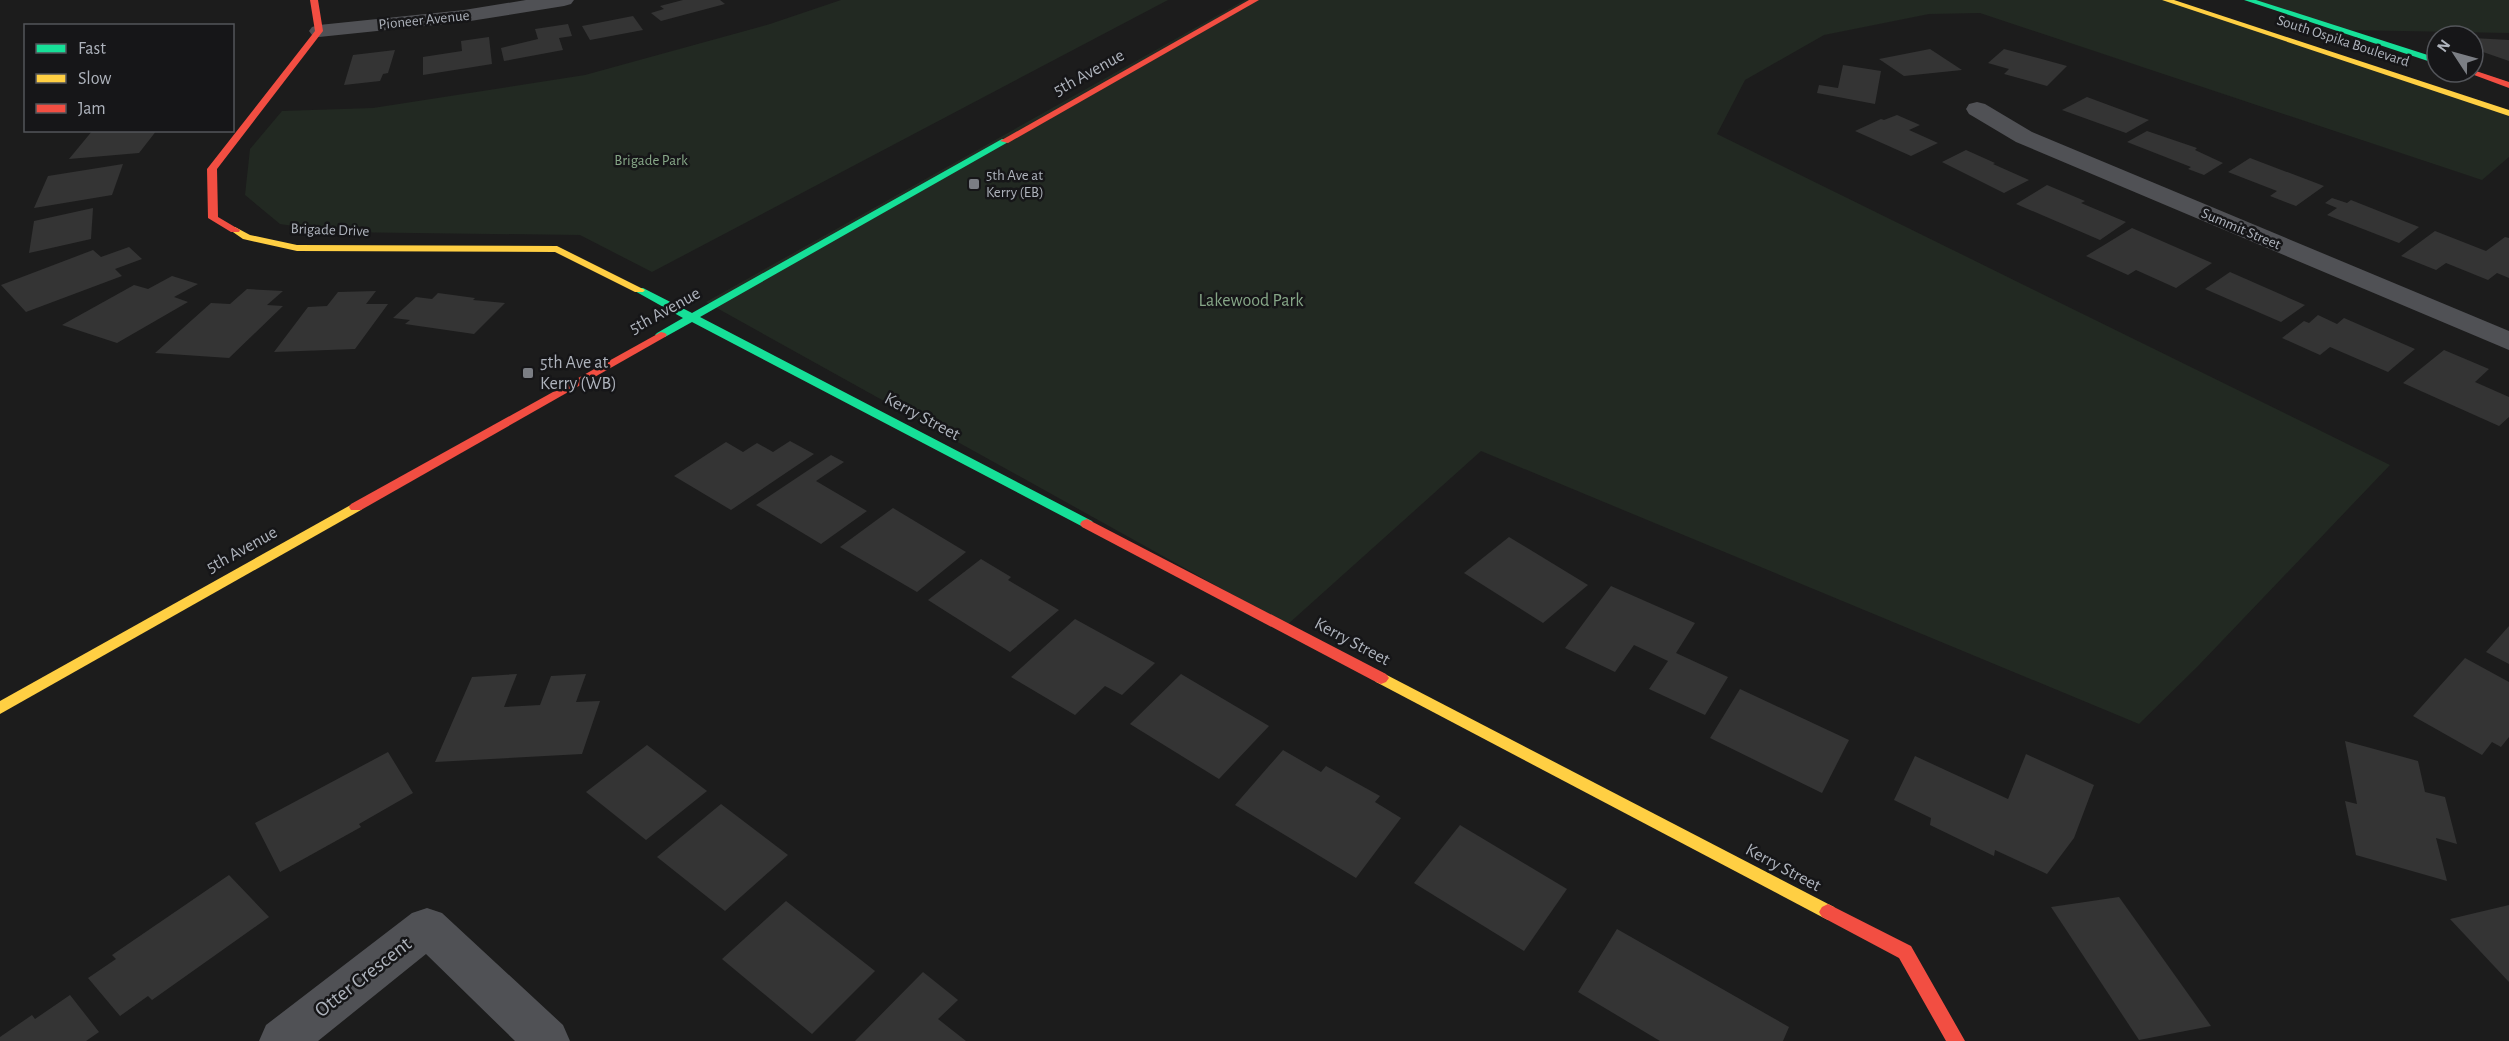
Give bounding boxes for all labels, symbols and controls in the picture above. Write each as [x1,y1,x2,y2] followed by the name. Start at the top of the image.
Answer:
[378,8,470,32] street label: Pioneer Avenue
[2275,13,2411,70] street label: South Ospika Boulevard
[24,24,234,132] legend
[2425,24,2485,84] north arrow
[2434,37,2453,55] text: N
[78,40,106,58] text: Fast
[1050,46,1128,100] street label: 5th Avenue
[78,70,111,88] text: Slow
[78,100,106,118] text: Jam
[614,153,688,168] park label: Brigade Park
[986,168,1044,200] place label: 5th Ave at Kerry (EB)
[967,177,981,191] marker: 5th Ave at Kerry (EB)
[2199,206,2283,253] street label: Summit Street
[290,221,370,239] street label: Brigade Drive
[626,284,704,338] street label: 5th Avenue
[1199,292,1304,310] park label: Lakewood Park
[540,354,617,393] place label: 5th Ave at Kerry (WB)
[521,366,535,380] marker: 5th Ave at Kerry (WB)
[881,390,963,444] street label: Kerry Street
[203,523,281,577] street label: 5th Avenue
[1311,615,1393,669] street label: Kerry Street
[1742,841,1824,895] street label: Kerry Street
[311,933,416,1021] street label: Otter Crescent

